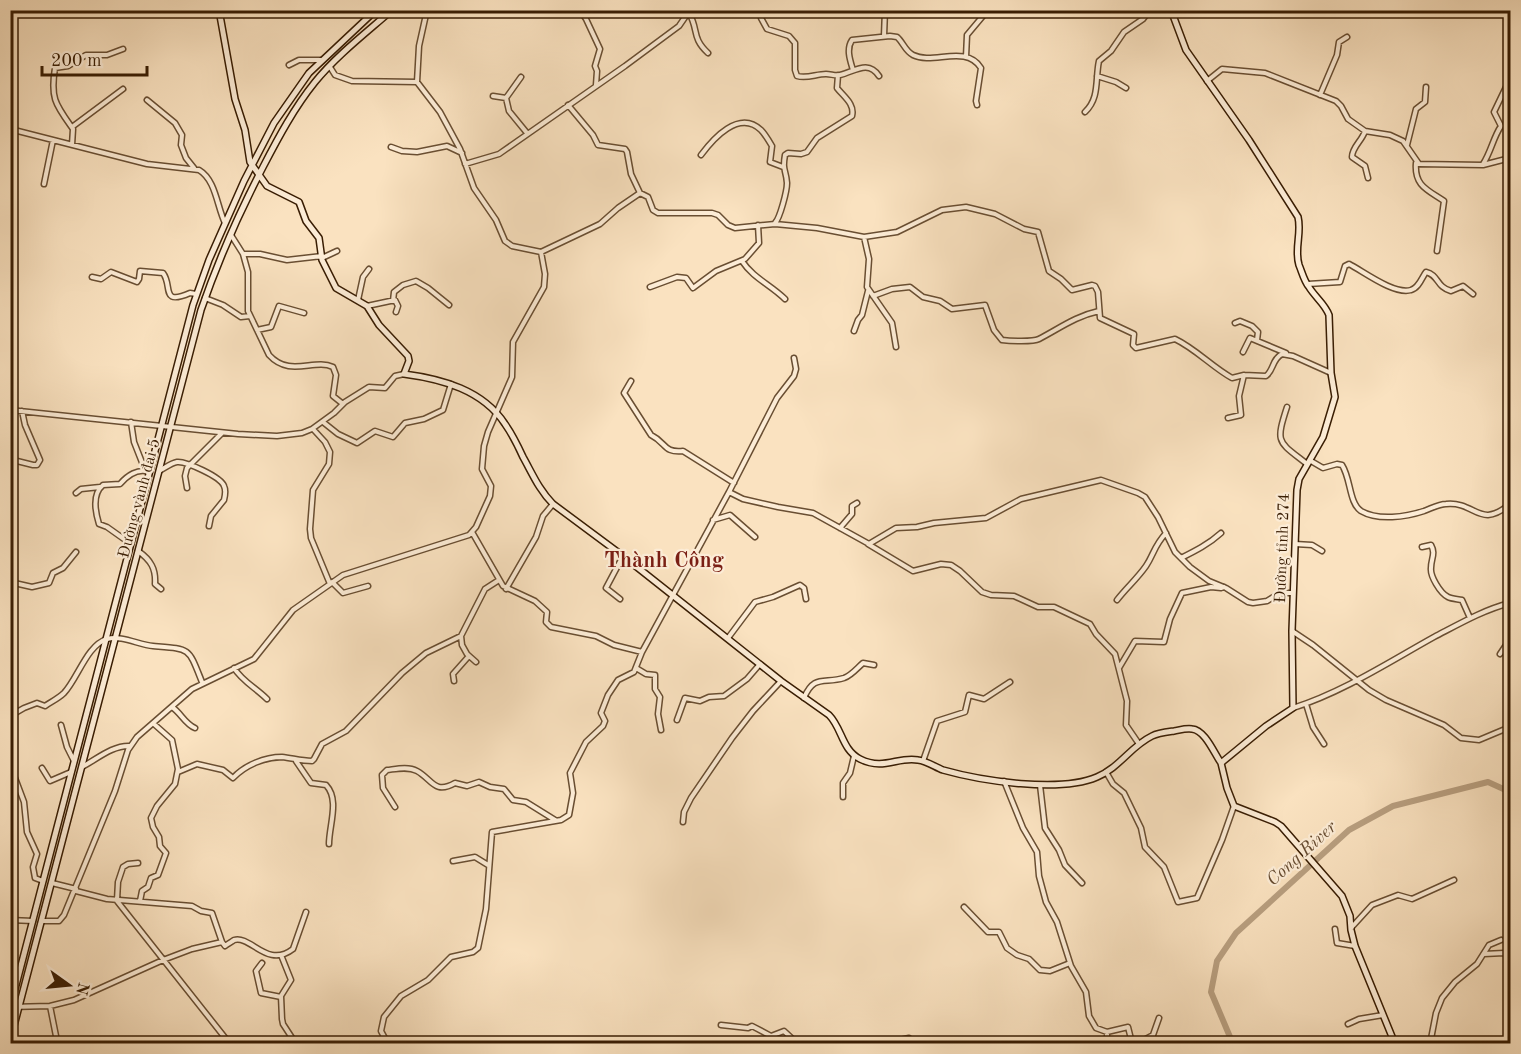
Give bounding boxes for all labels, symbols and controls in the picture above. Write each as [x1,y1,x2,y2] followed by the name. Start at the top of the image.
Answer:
[42,39,147,77] scale bar
[51,52,102,70] text: 200 m
[116,437,164,560] street label: Đường vành đai 5
[1273,493,1293,603] street label: Đường tỉnh 274
[604,550,724,572] district label: Thành Công
[1263,817,1341,890] water label: Cong River
[39,955,99,1015] north arrow
[72,980,91,997] text: N

